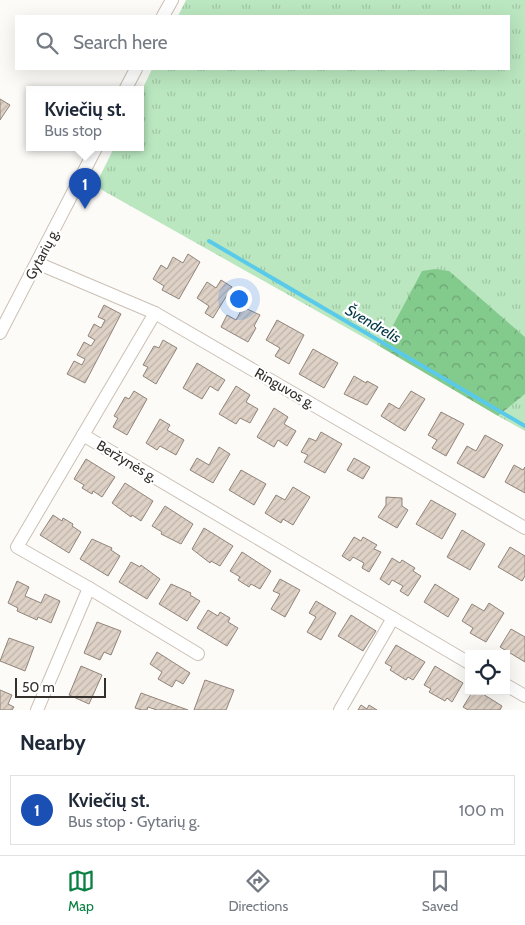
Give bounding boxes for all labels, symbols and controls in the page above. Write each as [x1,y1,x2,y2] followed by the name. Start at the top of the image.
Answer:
[15,15,510,70] search box
[33,29,61,57] icon: search
[73,31,167,54] text: Search here
[26,86,144,151] popup
[44,98,126,121] text: Kviečių st.
[44,121,102,140] text: Bus stop
[69,168,101,209] pin: 1
[21,225,63,283] street label: Gytarių g.
[226,286,252,312] your location
[342,300,404,347] water label: Švendrelis
[252,364,318,413] street label: Ringuvos g.
[93,436,161,486] street label: Beržynės g.
[465,650,510,695] map controls
[465,650,510,695] button: locate
[15,675,106,698] scale bar
[22,678,55,696] text: 50 m
[20,730,86,755] text: Nearby
[68,789,150,812] text: Kviečių st.
[34,801,40,820] text: 1
[459,801,504,820] text: 100 m
[68,812,200,831] text: Bus stop · Gytarių g.
[67,867,95,915] tab: Map
[228,867,288,915] tab: Directions
[422,867,458,915] tab: Saved

